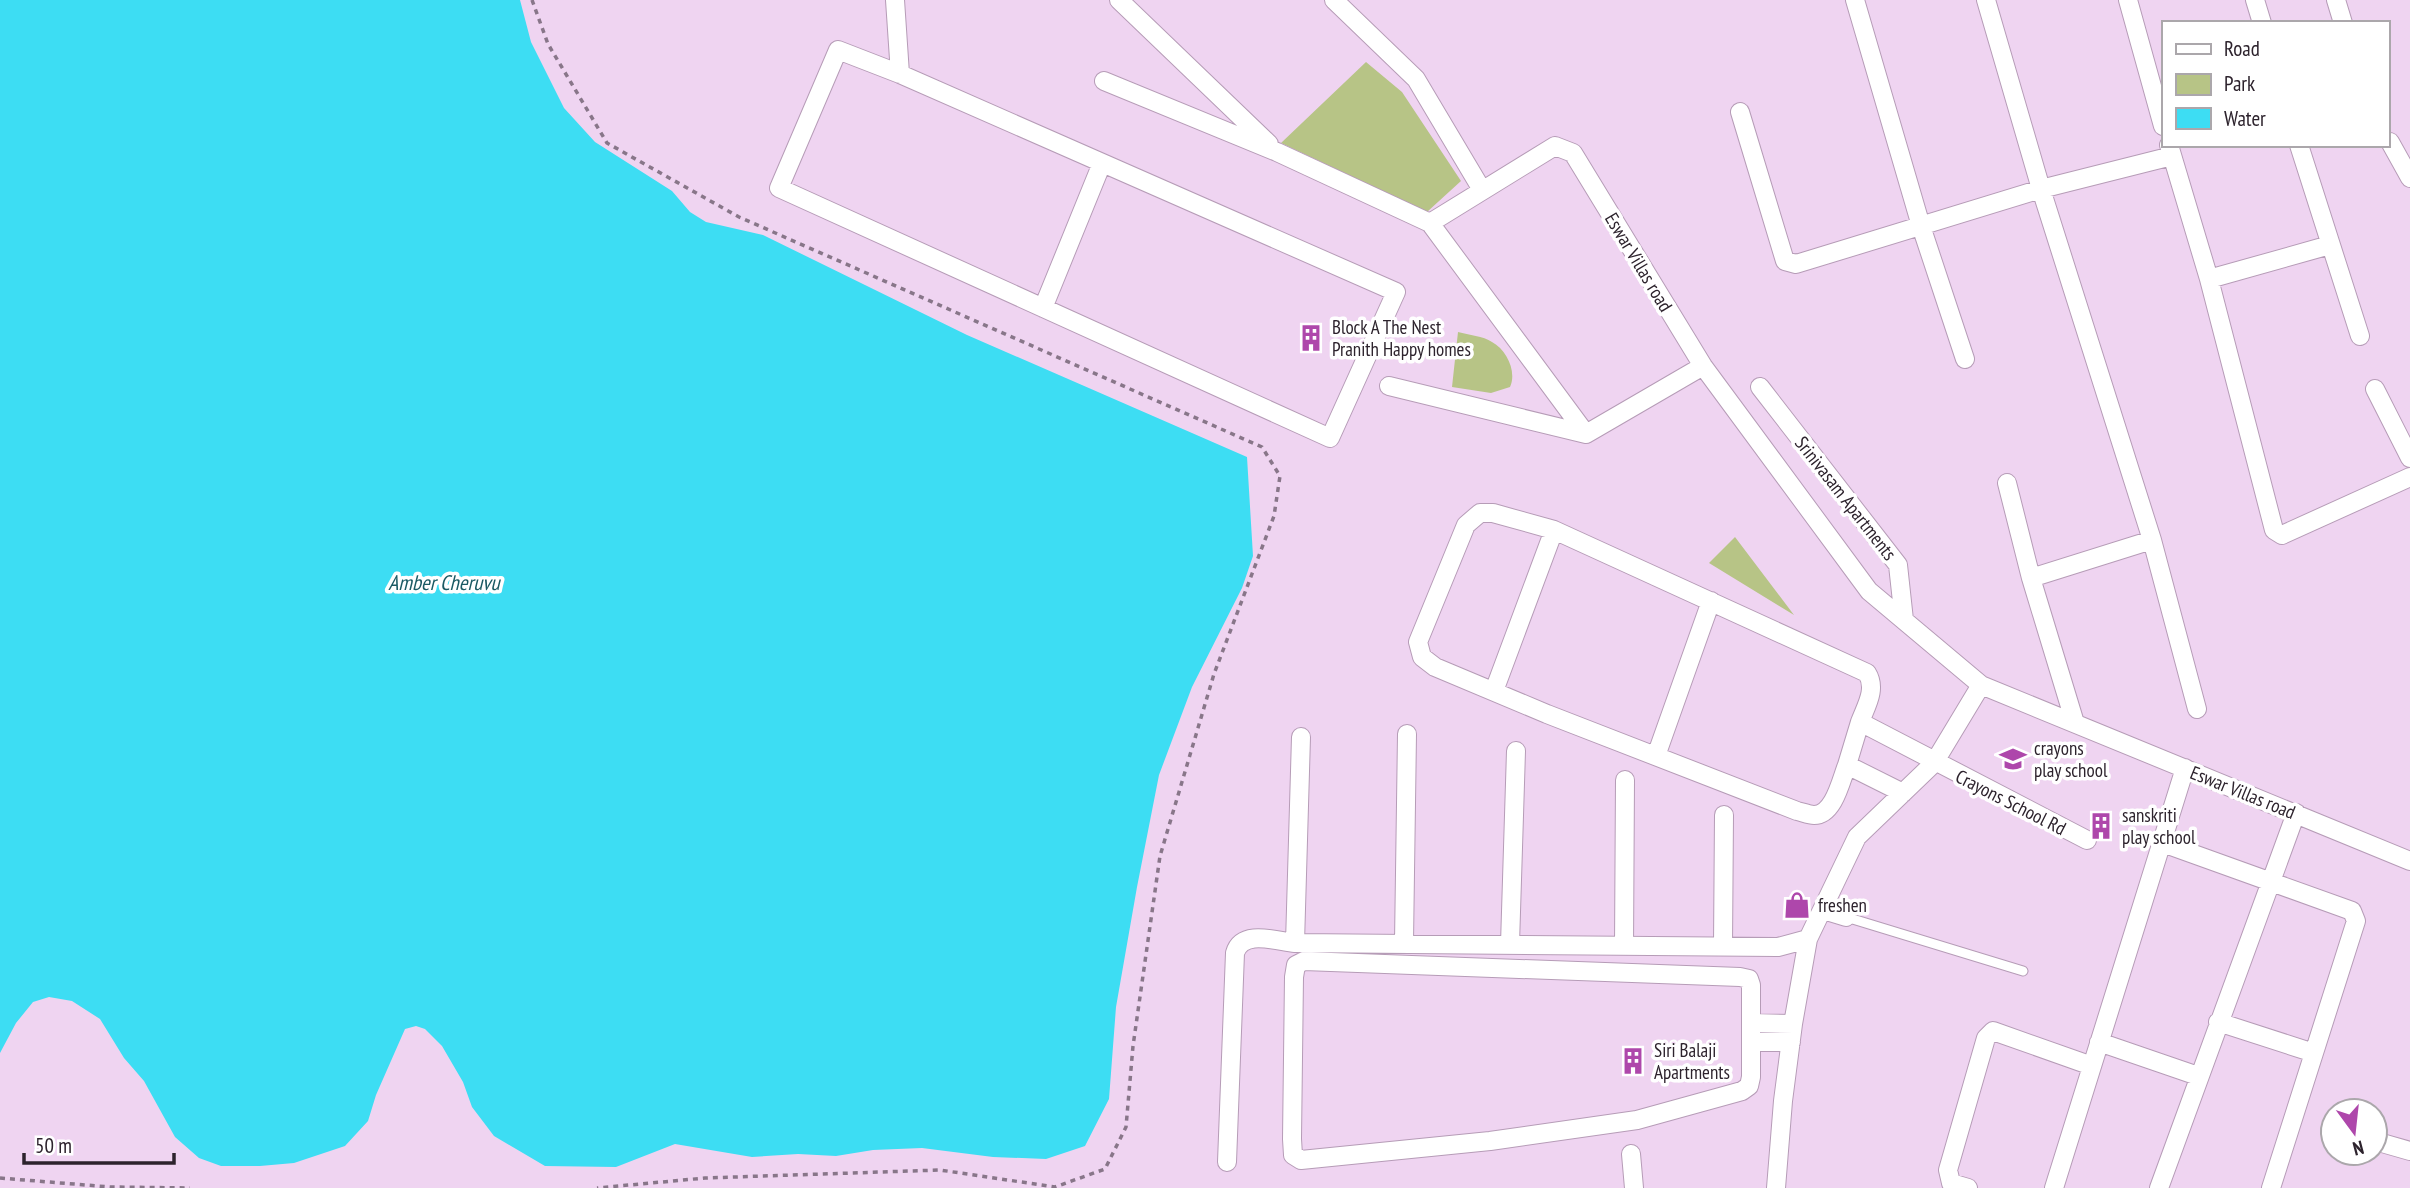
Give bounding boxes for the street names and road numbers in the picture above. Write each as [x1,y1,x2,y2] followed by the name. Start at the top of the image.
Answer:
[1600,208,1678,316] street label: Eswar Villas road
[1790,431,1902,565] street label: Srinivasam Apartments
[2187,760,2299,824] street label: Eswar Villas road
[1952,764,2070,840] street label: Crayons School Rd

